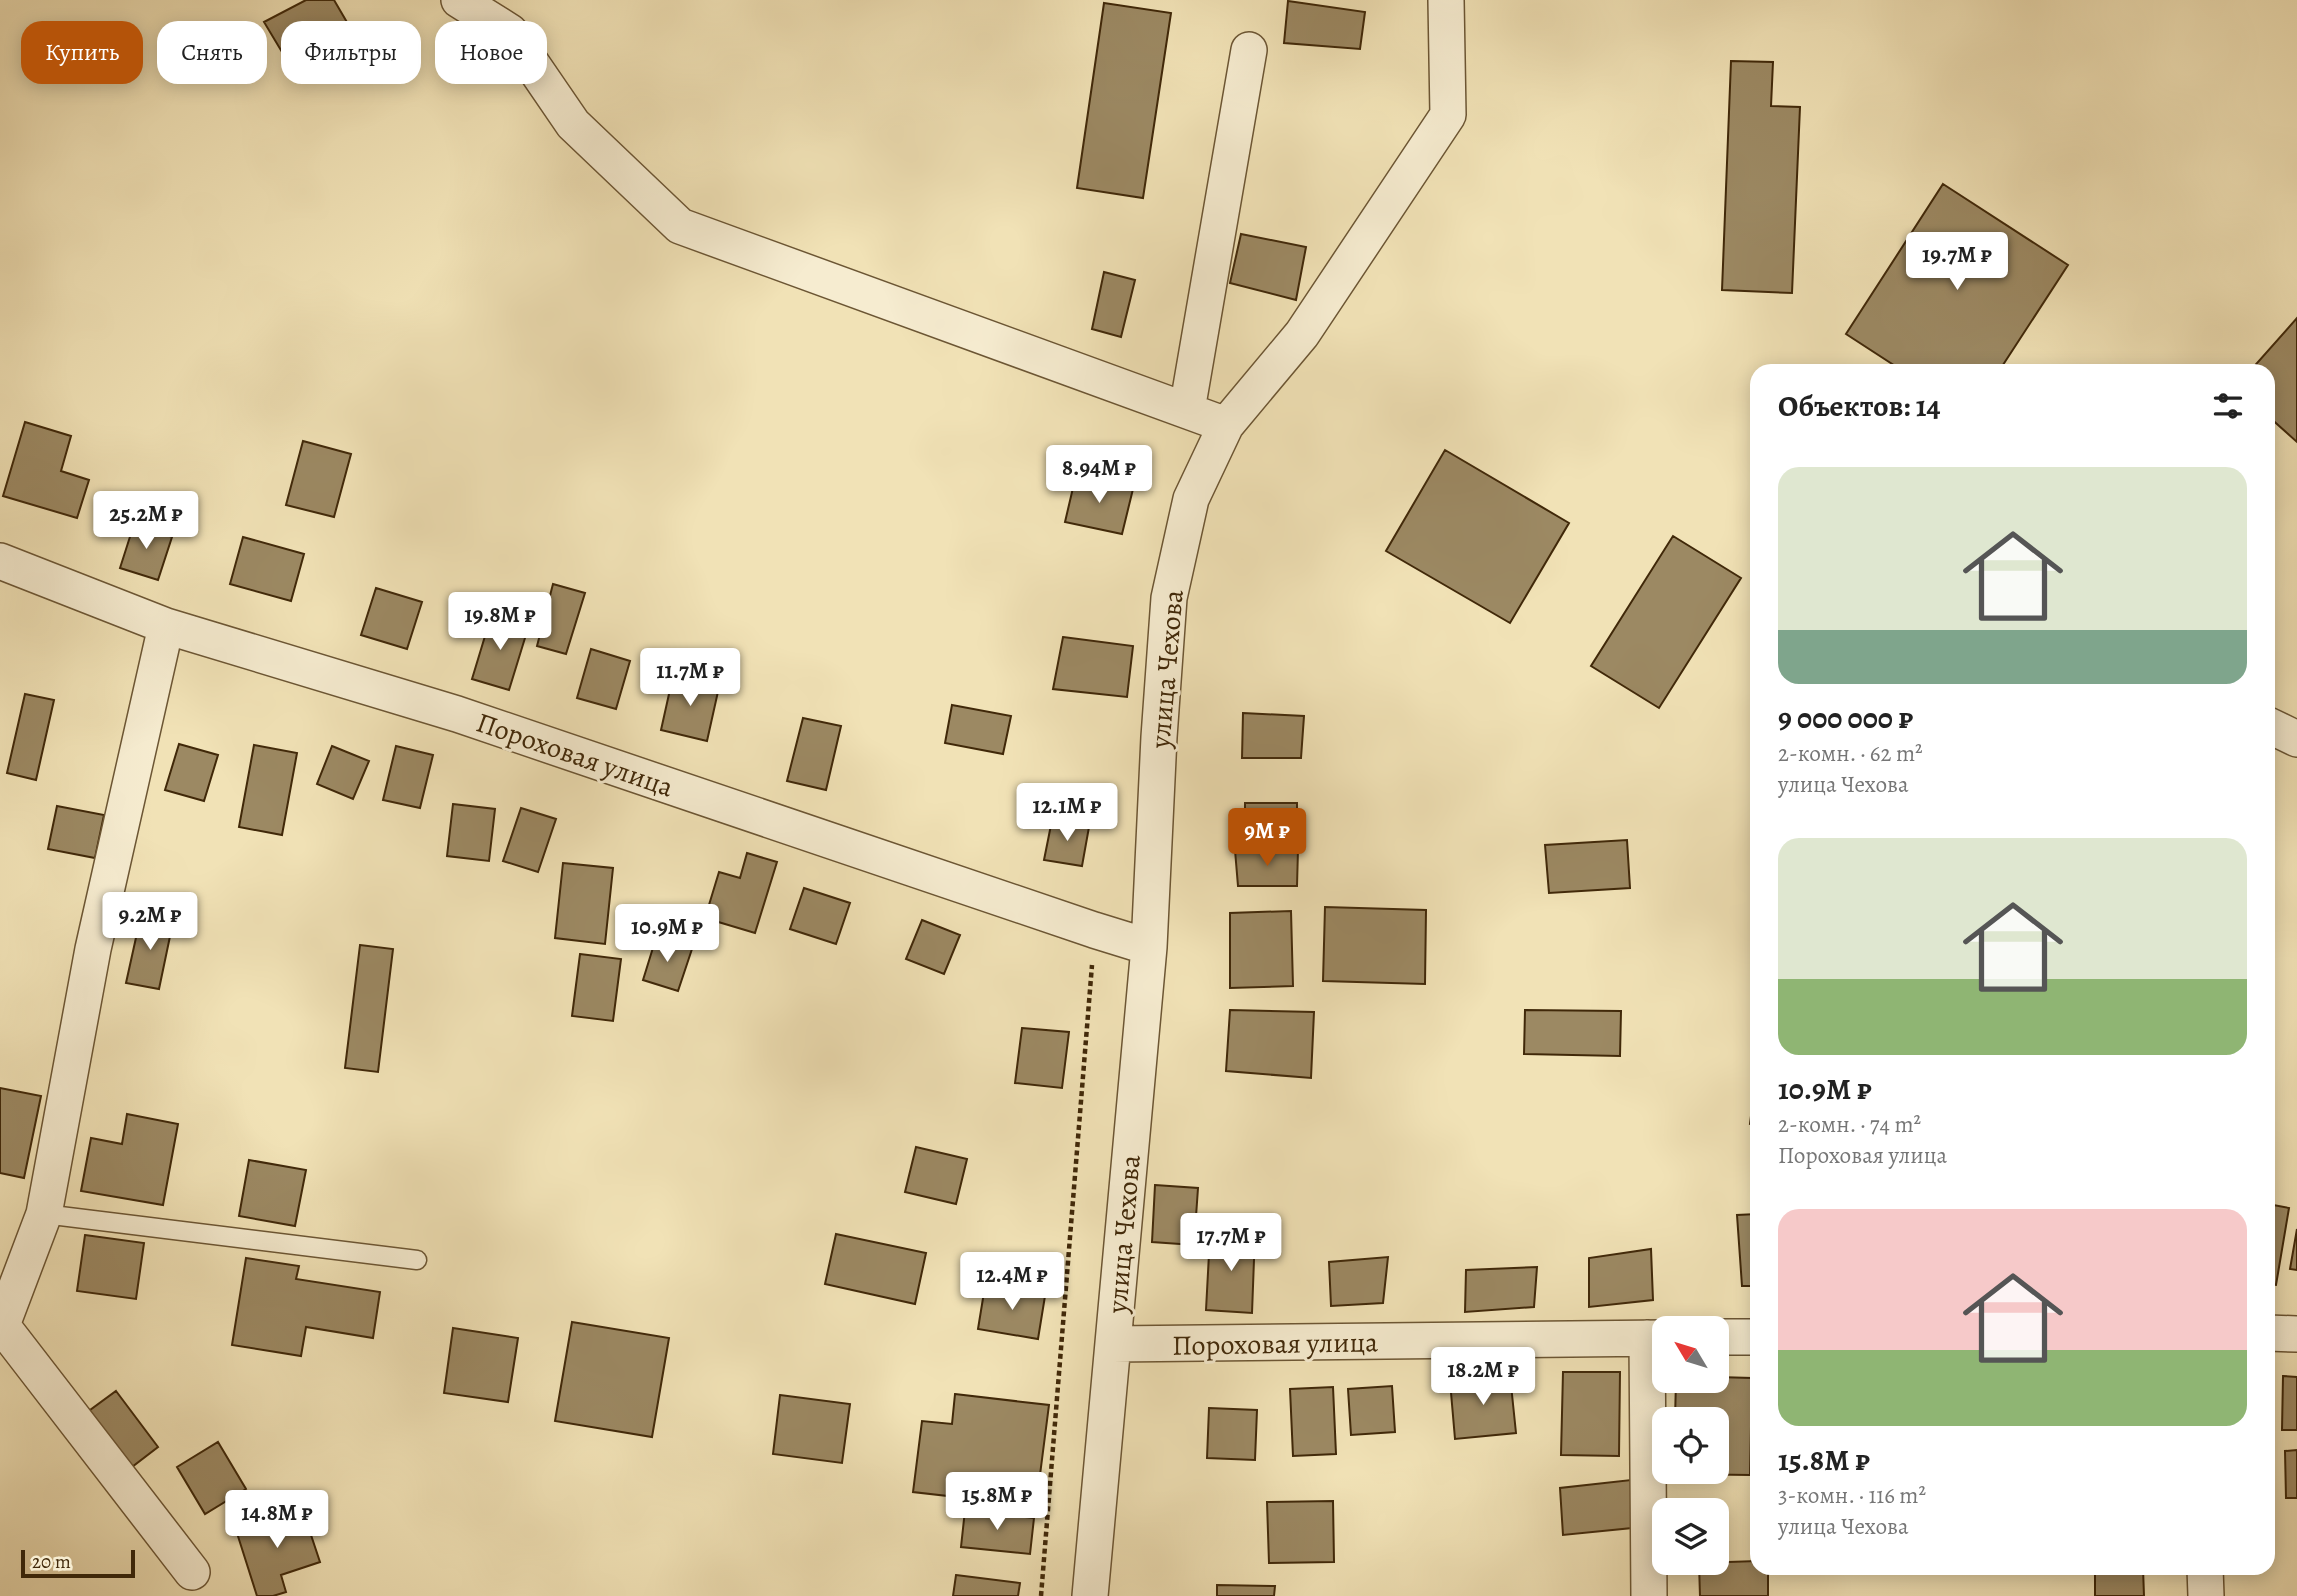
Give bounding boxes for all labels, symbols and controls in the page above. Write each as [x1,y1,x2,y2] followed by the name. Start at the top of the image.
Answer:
[21,21,143,84] chip: Купить
[157,21,267,84] chip: Снять
[281,21,421,84] chip: Фильтры
[435,21,547,84] chip: Новое
[1892,232,2022,292] pin: 19.7M ₽
[1922,239,1992,270] text: 19.7M ₽
[1778,386,1940,426] text: Объектов: 14
[2209,387,2247,425] icon: filters
[1034,446,1164,505] pin: 8.94M ₽
[1062,452,1136,483] text: 8.94M ₽
[81,491,211,551] pin: 25.2M ₽
[109,498,183,529] text: 25.2M ₽
[1950,513,2076,639] icon: home
[1141,588,1193,751] street label: улица Чехова
[435,592,565,652] pin: 19.8M ₽
[464,599,536,630] text: 19.8M ₽
[625,648,755,708] pin: 11.7M ₽
[656,655,724,686] text: 11.7M ₽
[1778,698,1913,738] text: 9 000 000 ₽
[471,703,678,806] street label: Пороховая улица
[1778,738,1923,769] text: 2-комн. · 62 m²
[1778,769,1909,800] text: улица Чехова
[1002,784,1132,843] pin: 12.1M ₽
[1033,790,1101,821] text: 12.1M ₽
[1226,808,1308,868] pin: 9M ₽
[1244,815,1290,846] text: 9M ₽
[1950,884,2076,1010] icon: home
[93,892,207,952] pin: 9.2M ₽
[118,899,182,930] text: 9.2M ₽
[602,904,732,964] pin: 10.9M ₽
[631,911,703,942] text: 10.9M ₽
[1778,1069,1872,1109] text: 10.9M ₽
[1778,1109,1921,1140] text: 2-комн. · 74 m²
[1778,1140,1947,1171] text: Пороховая улица
[1098,1153,1150,1316] street label: улица Чехова
[1166,1214,1296,1273] pin: 17.7M ₽
[1196,1220,1266,1251] text: 17.7M ₽
[947,1252,1077,1312] pin: 12.4M ₽
[1950,1255,2076,1381] icon: home
[976,1259,1048,1290] text: 12.4M ₽
[1652,1316,1729,1393] north arrow
[1652,1316,1729,1575] map controls
[1172,1323,1378,1365] street label: Пороховая улица
[1418,1348,1548,1407] pin: 18.2M ₽
[1447,1354,1519,1385] text: 18.2M ₽
[1652,1407,1729,1484] button: locate
[1778,1440,1870,1480] text: 15.8M ₽
[932,1472,1062,1532] pin: 15.8M ₽
[962,1479,1032,1510] text: 15.8M ₽
[1778,1480,1926,1511] text: 3-комн. · 116 m²
[212,1490,342,1550] pin: 14.8M ₽
[241,1497,313,1528] text: 14.8M ₽
[1652,1498,1729,1575] button: layers
[1778,1511,1909,1542] text: улица Чехова
[21,1547,135,1579] scale bar
[32,1549,71,1575] text: 20 m

